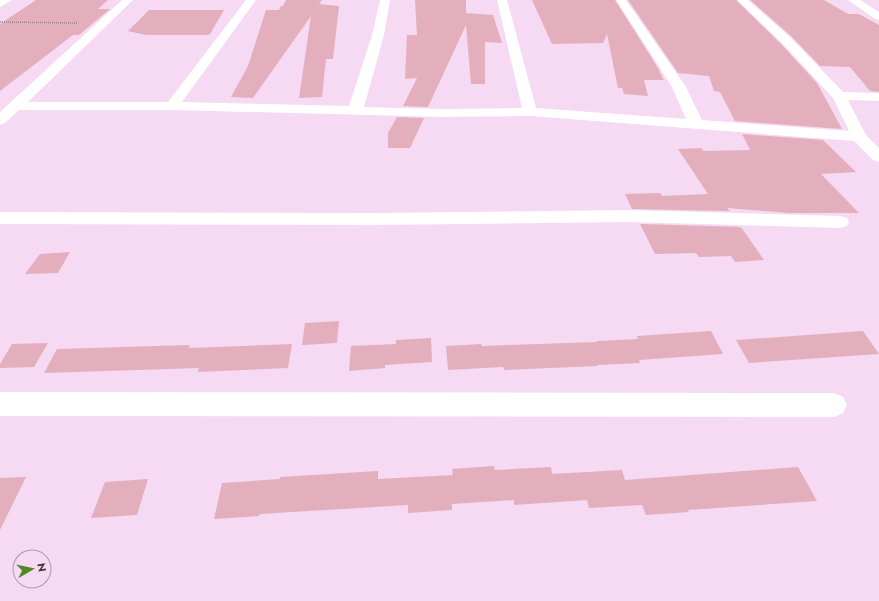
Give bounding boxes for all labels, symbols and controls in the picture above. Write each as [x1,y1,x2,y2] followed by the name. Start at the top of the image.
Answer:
[12,549,52,589] north arrow
[33,562,50,573] text: N

